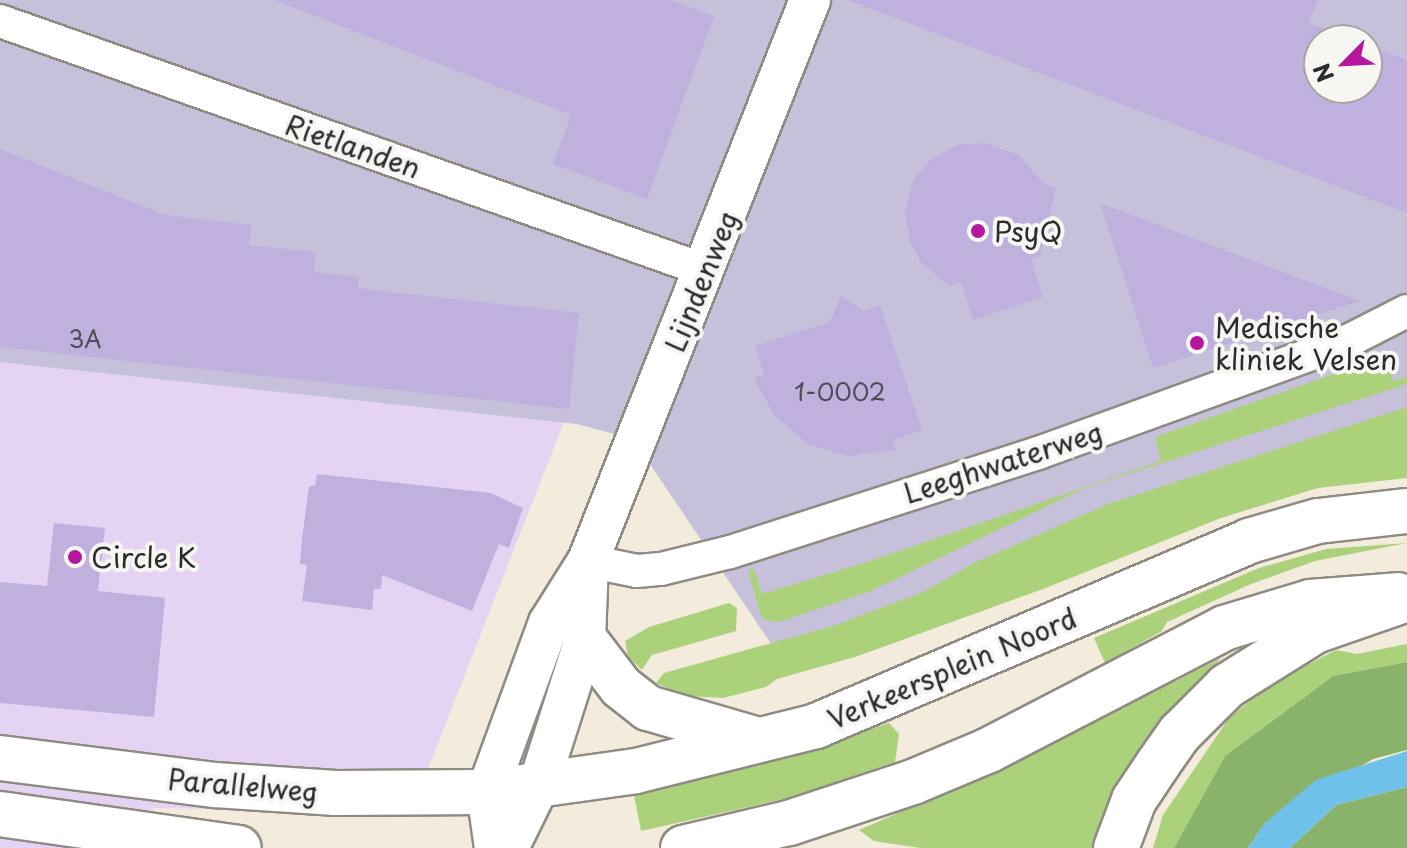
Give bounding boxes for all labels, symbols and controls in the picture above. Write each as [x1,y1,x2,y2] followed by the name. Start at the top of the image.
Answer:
[1303,24,1383,104] north arrow
[1304,58,1341,88] text: N
[281,107,425,185] street label: Rietlanden
[657,206,745,356] street label: Lijndenweg
[994,214,1062,248] place label: PsyQ
[969,222,987,240] marker: PsyQ
[1215,310,1396,376] place label: Medische kliniek Velsen
[68,325,102,353] house number: 3A
[1186,332,1208,354] marker: Medische kliniek Velsen
[794,378,886,406] house number: 1-0002
[899,414,1107,510] street label: Leeghwaterweg
[91,540,199,574] place label: Circle K
[66,548,84,566] marker: Circle K
[822,600,1082,736] street label: Verkeersplein Noord
[166,762,320,808] street label: Parallelweg

